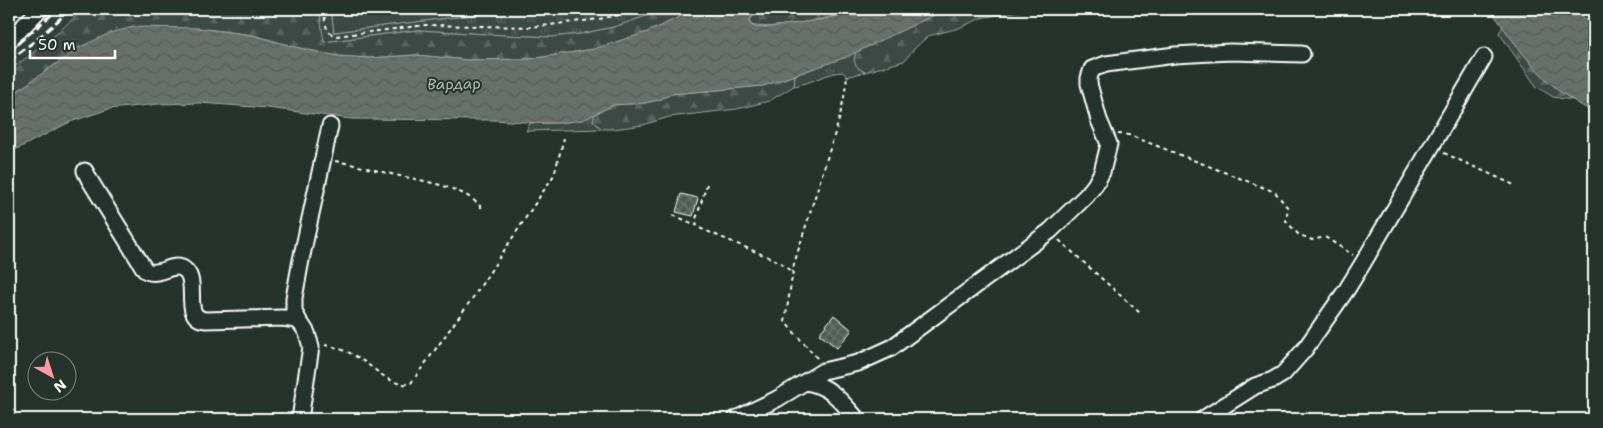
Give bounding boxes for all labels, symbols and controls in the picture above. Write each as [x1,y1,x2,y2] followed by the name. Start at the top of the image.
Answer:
[30,28,115,60] scale bar
[38,35,76,55] text: 50 m
[427,74,481,94] water label: Вардар
[28,350,78,400] north arrow
[50,376,70,397] text: N

